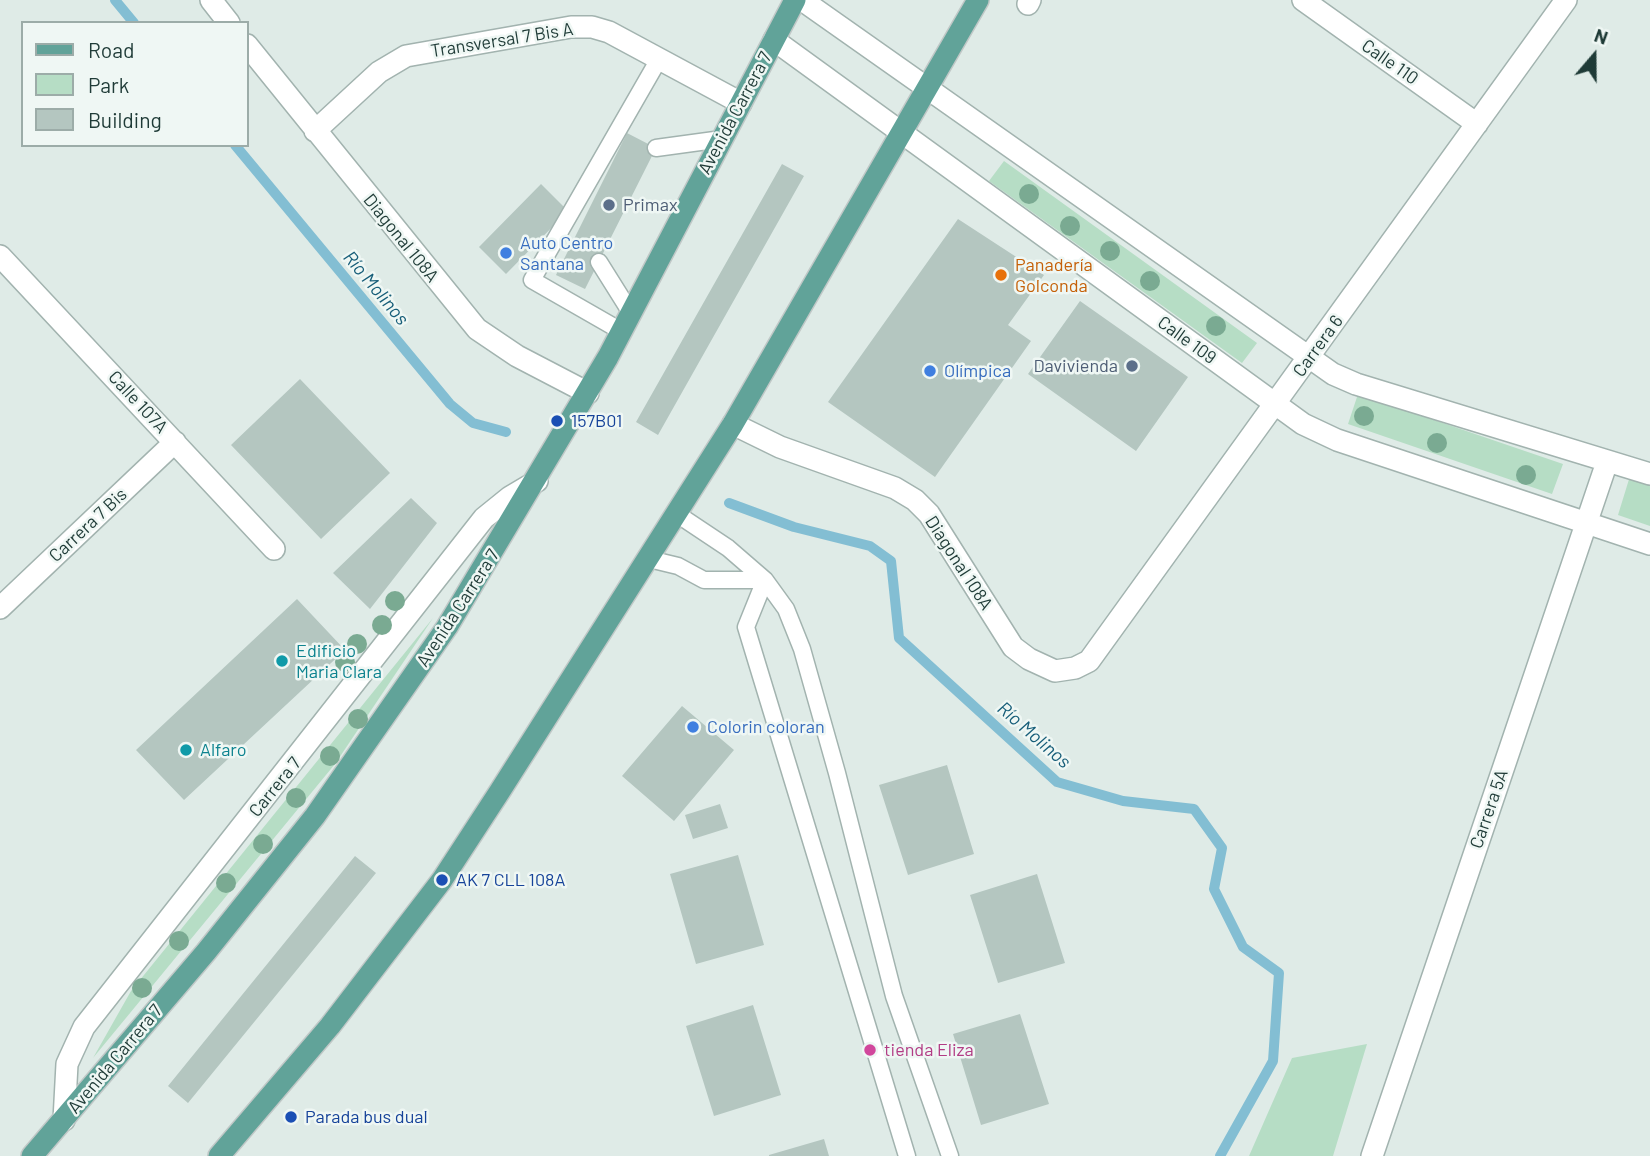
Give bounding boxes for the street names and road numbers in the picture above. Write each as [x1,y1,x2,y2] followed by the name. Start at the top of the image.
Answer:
[429,18,575,62] street label: Transversal 7 Bis A
[1357,35,1423,89] street label: Calle 110
[694,48,776,178] street label: Avenida Carrera 7
[359,189,443,287] street label: Diagonal 108A
[1153,311,1221,369] street label: Calle 109
[1288,311,1348,381] street label: Carrera 6
[104,366,172,438] street label: Calle 107A
[45,483,131,567] street label: Carrera 7 Bis
[921,512,997,614] street label: Diagonal 108A
[412,545,504,671] street label: Avenida Carrera 7
[244,753,306,821] street label: Carrera 7
[1465,767,1513,851] street label: Carrera 5A
[63,1000,167,1118] street label: Avenida Carrera 7

